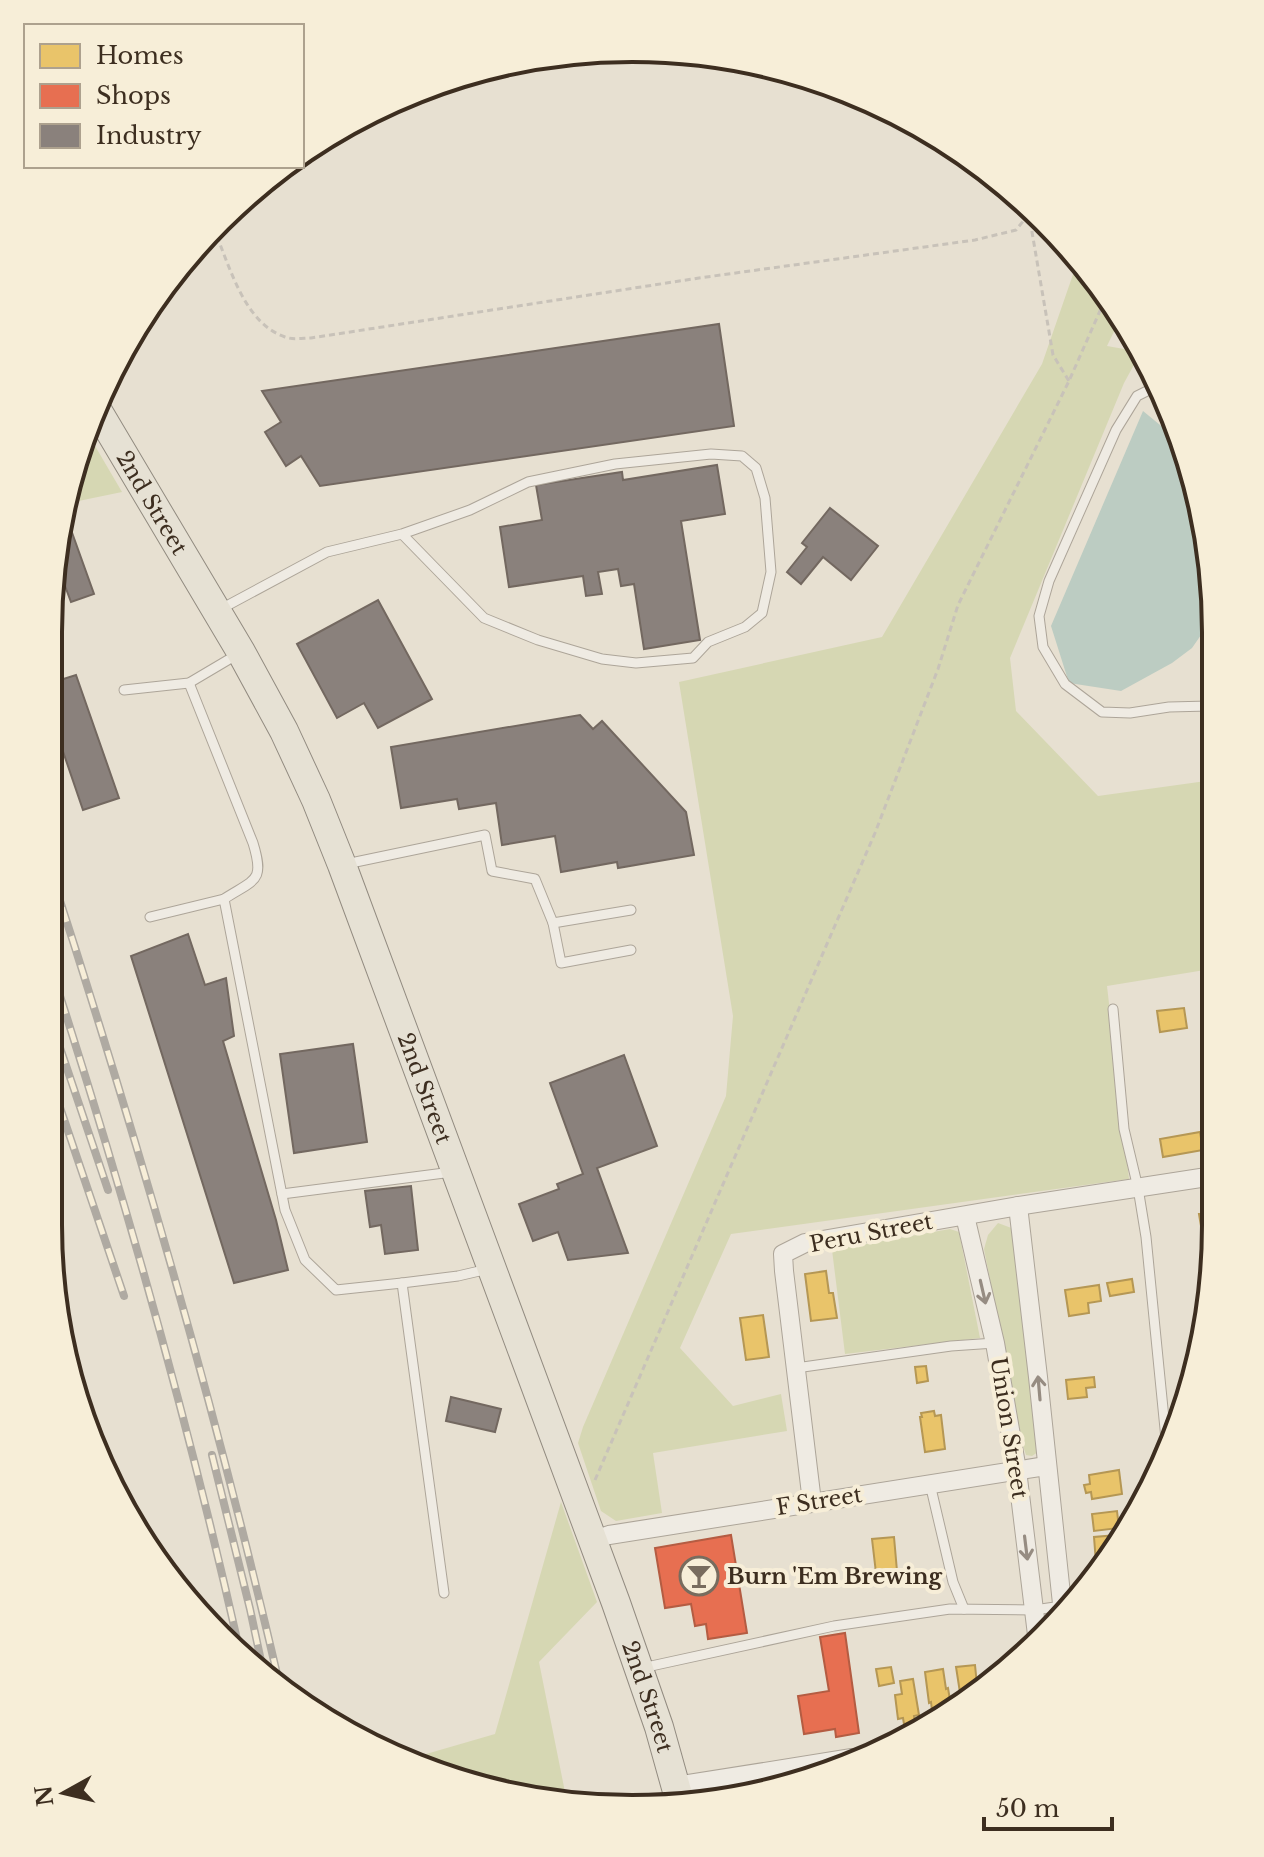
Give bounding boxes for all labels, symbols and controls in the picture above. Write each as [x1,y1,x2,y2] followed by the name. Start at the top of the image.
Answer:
[24,24,304,168] legend
[96,41,184,70] text: Homes
[96,81,171,110] text: Shops
[96,121,202,150] text: Industry
[111,446,194,560] street label: 2nd Street
[392,1029,458,1148] street label: 2nd Street
[807,1208,935,1258] street label: Peru Street
[976,1278,991,1304] one-way arrow
[984,1355,1034,1501] street label: Union Street
[1032,1375,1047,1402] one-way arrow
[774,1481,865,1521] street label: F Street
[1019,1534,1034,1561] one-way arrow
[678,1555,720,1597] bar icon: Burn 'Em Brewing
[727,1563,942,1590] place label: Burn 'Em Brewing
[617,1637,679,1756] street label: 2nd Street
[24,1753,104,1833] north arrow
[984,1781,1112,1831] scale bar
[30,1783,59,1808] text: N
[996,1794,1060,1823] text: 50 m

